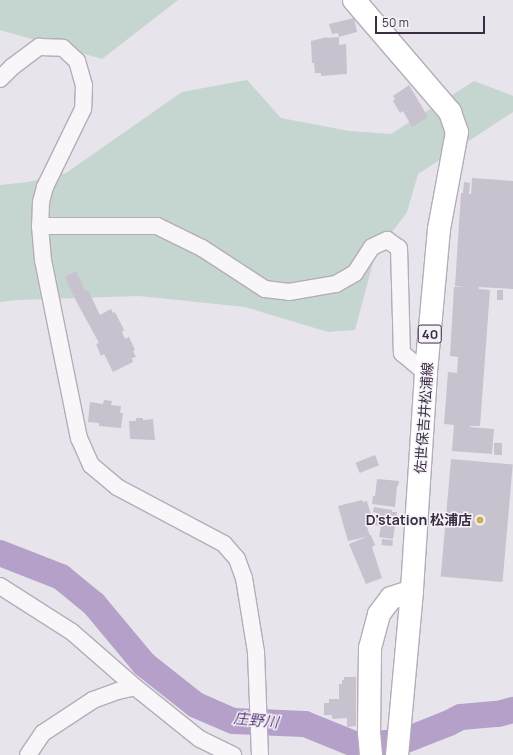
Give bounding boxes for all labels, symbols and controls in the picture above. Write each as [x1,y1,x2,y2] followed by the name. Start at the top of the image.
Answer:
[377,8,487,34] scale bar
[382,14,409,31] text: 50 m
[417,323,443,345] road number: 40
[412,362,436,474] street label: 佐世保吉井松浦線
[366,512,472,528] place label: D'station 松浦店
[475,515,485,525] marker: D'station 松浦店
[233,709,279,731] water label: 庄野川

